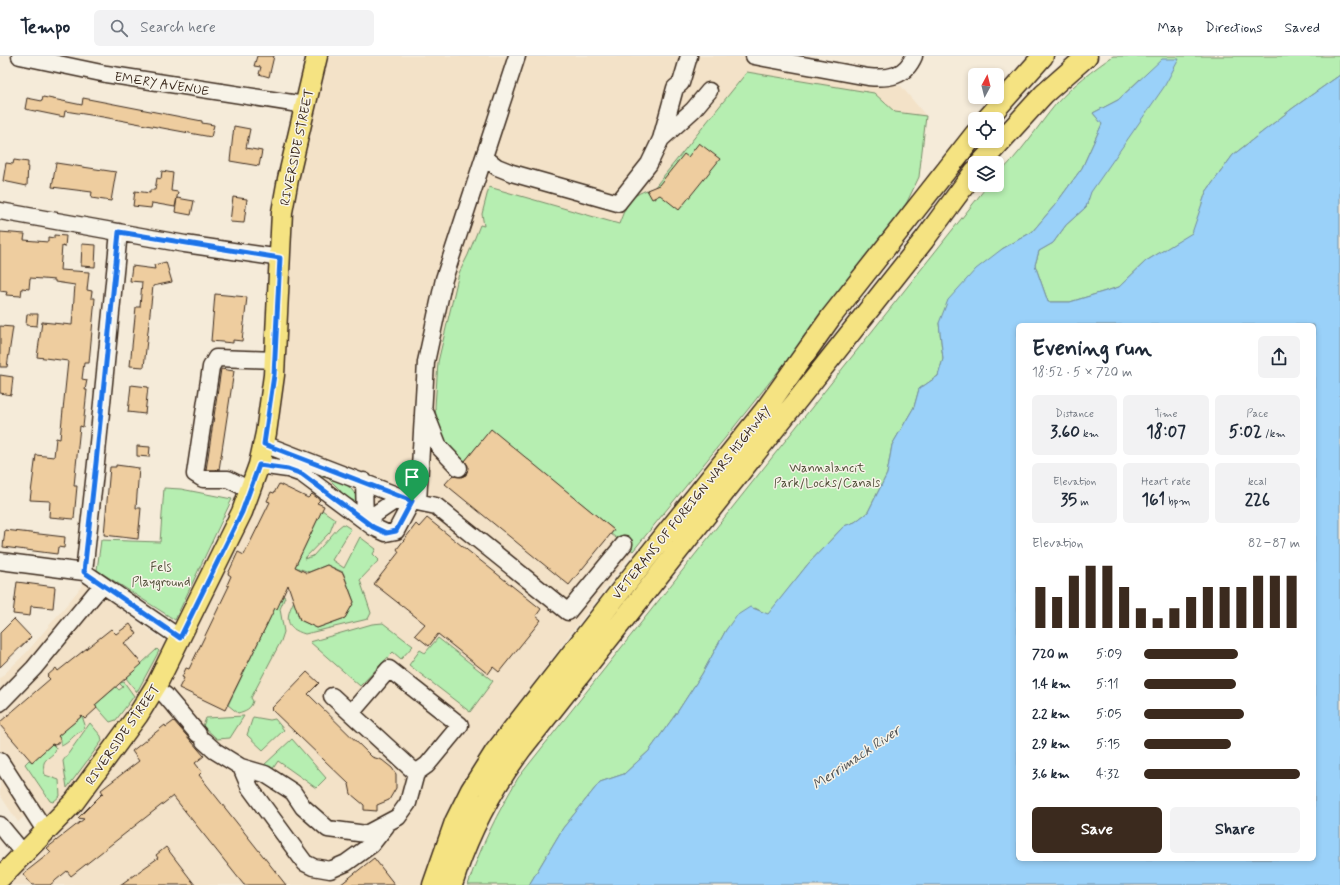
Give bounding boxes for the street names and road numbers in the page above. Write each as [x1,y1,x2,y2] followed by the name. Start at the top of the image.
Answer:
[113,69,211,100] street label: EMERY AVENUE
[277,87,318,207] street label: RIVERSIDE STREET
[609,403,776,603] street label: VETERANS OF FOREIGN WARS HIGHWAY
[82,681,164,789] street label: RIVERSIDE STREET

